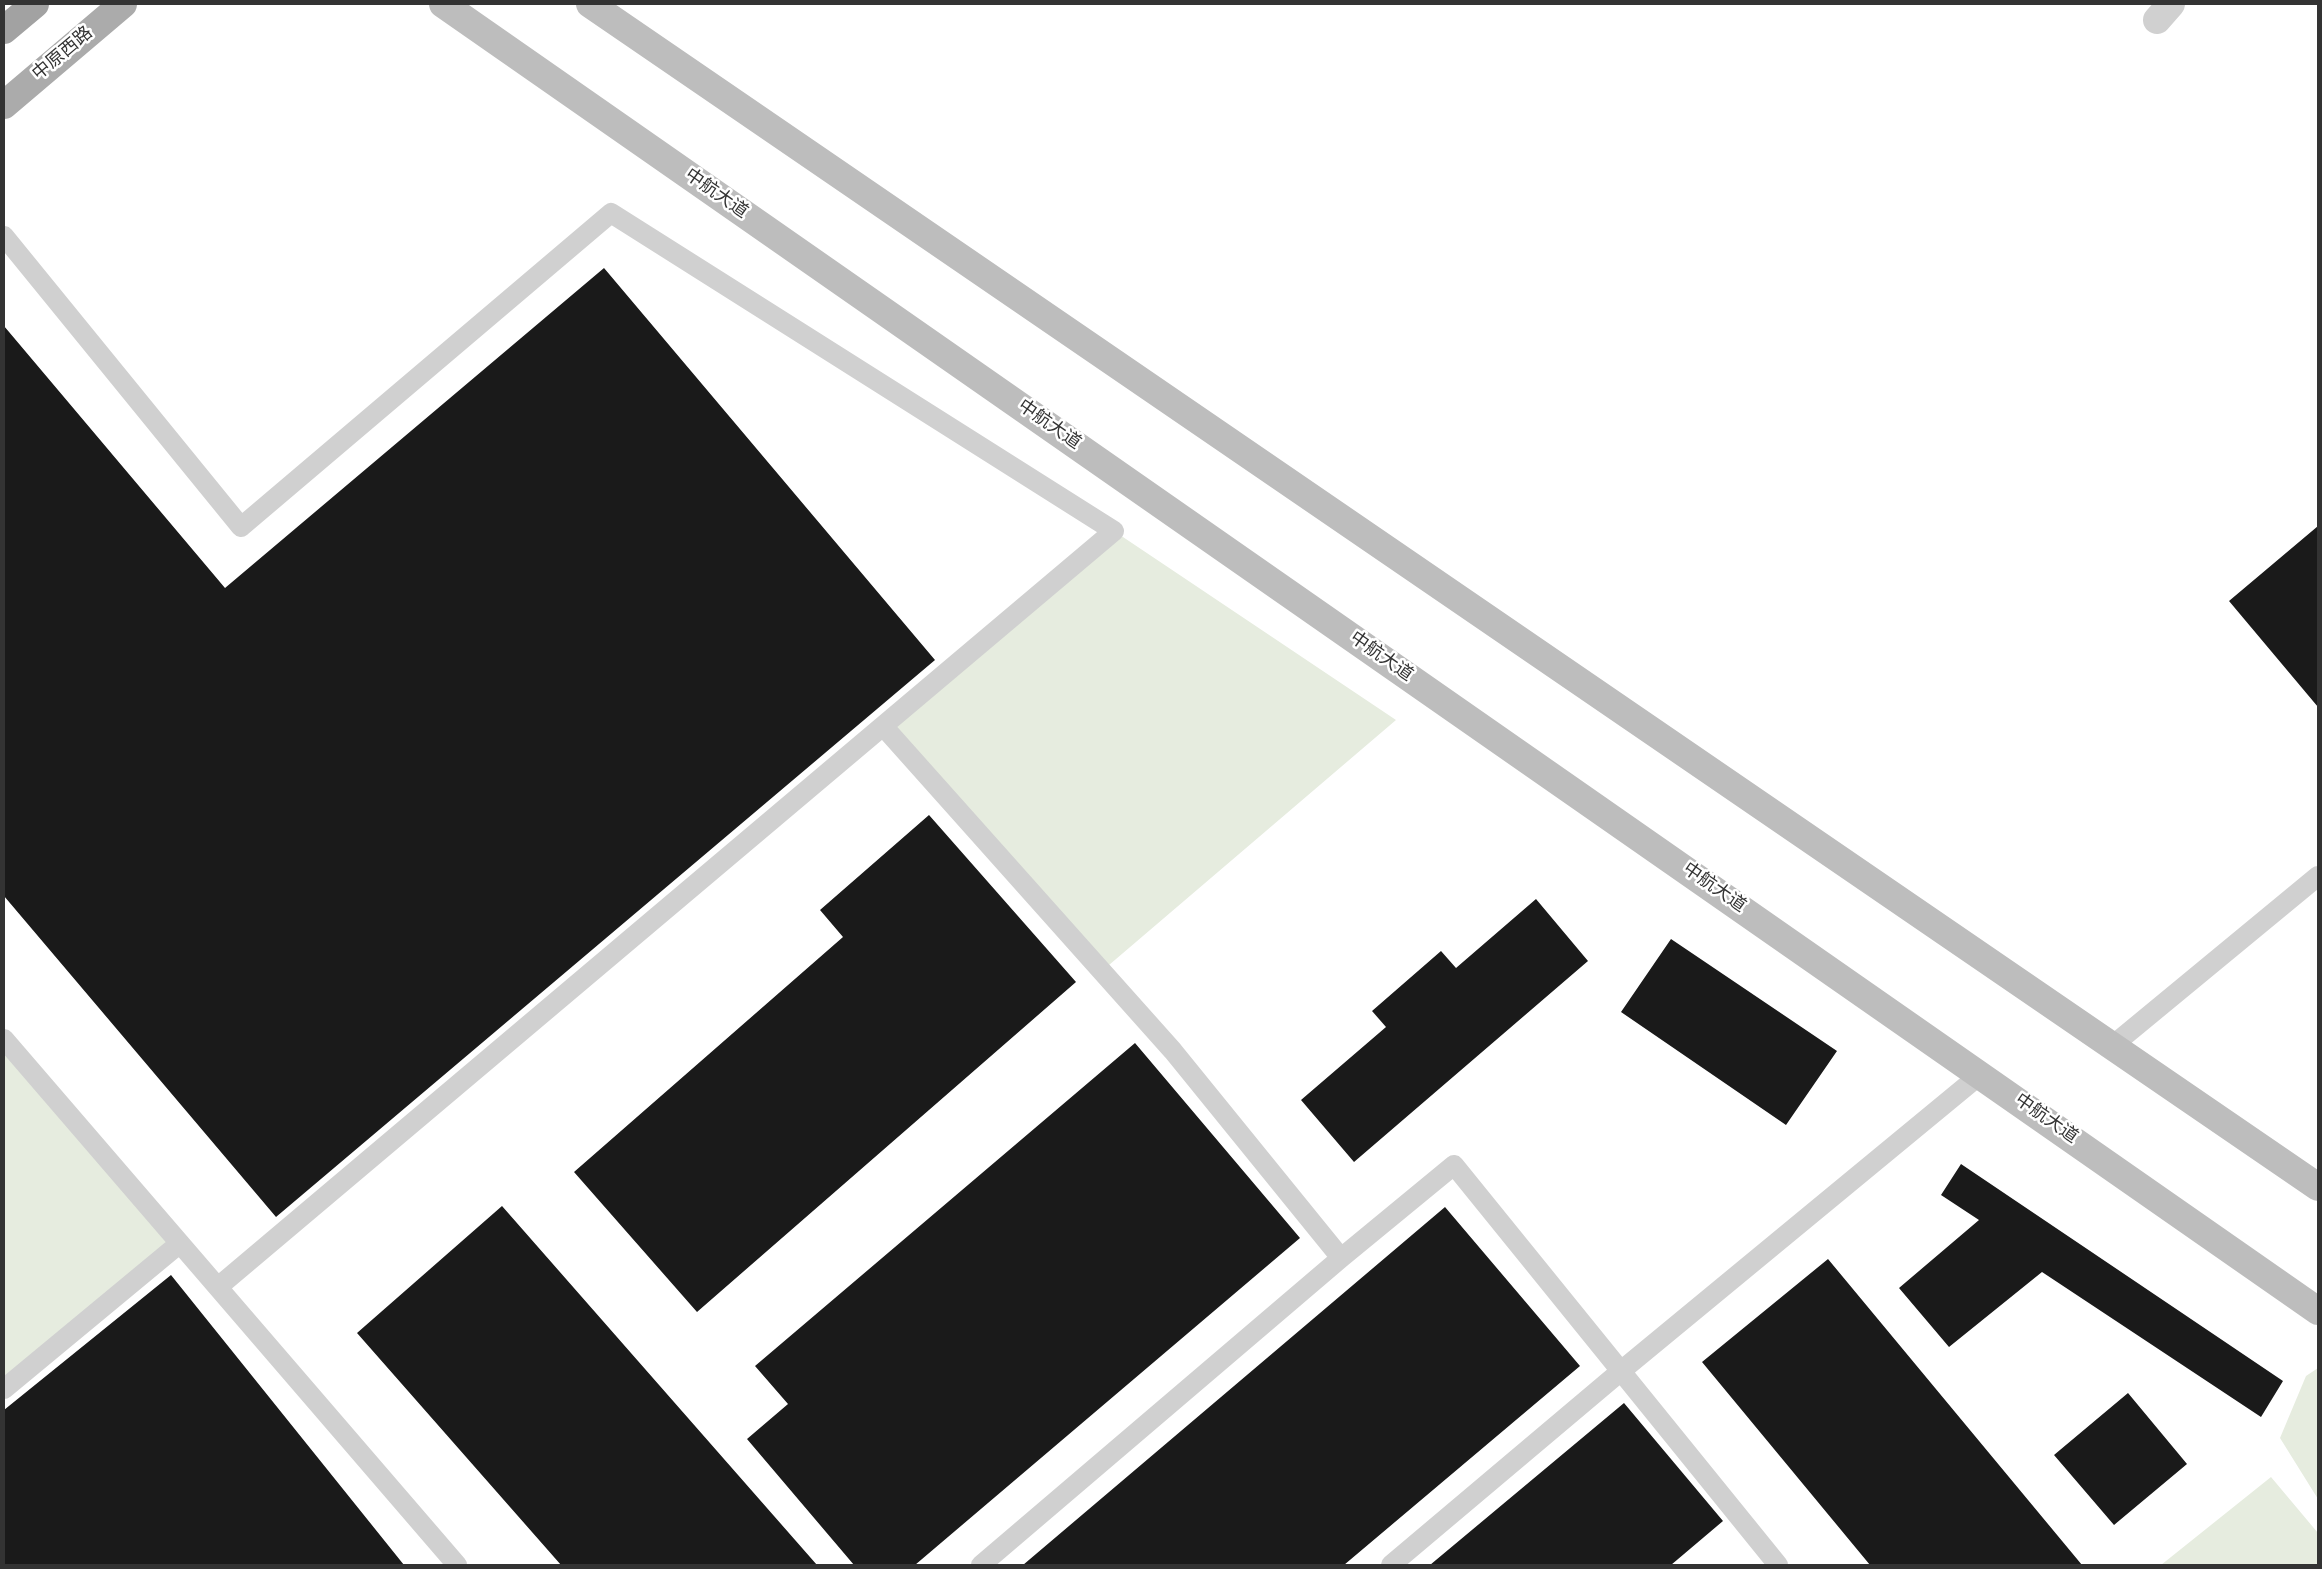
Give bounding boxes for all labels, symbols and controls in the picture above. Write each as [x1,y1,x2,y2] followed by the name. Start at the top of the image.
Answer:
[28,23,98,85] street label: 中原西路
[680,165,752,223] street label: 中航大道
[1013,396,1085,454] street label: 中航大道
[1345,628,1417,686] street label: 中航大道
[1678,859,1750,917] street label: 中航大道
[2010,1090,2082,1148] street label: 中航大道

